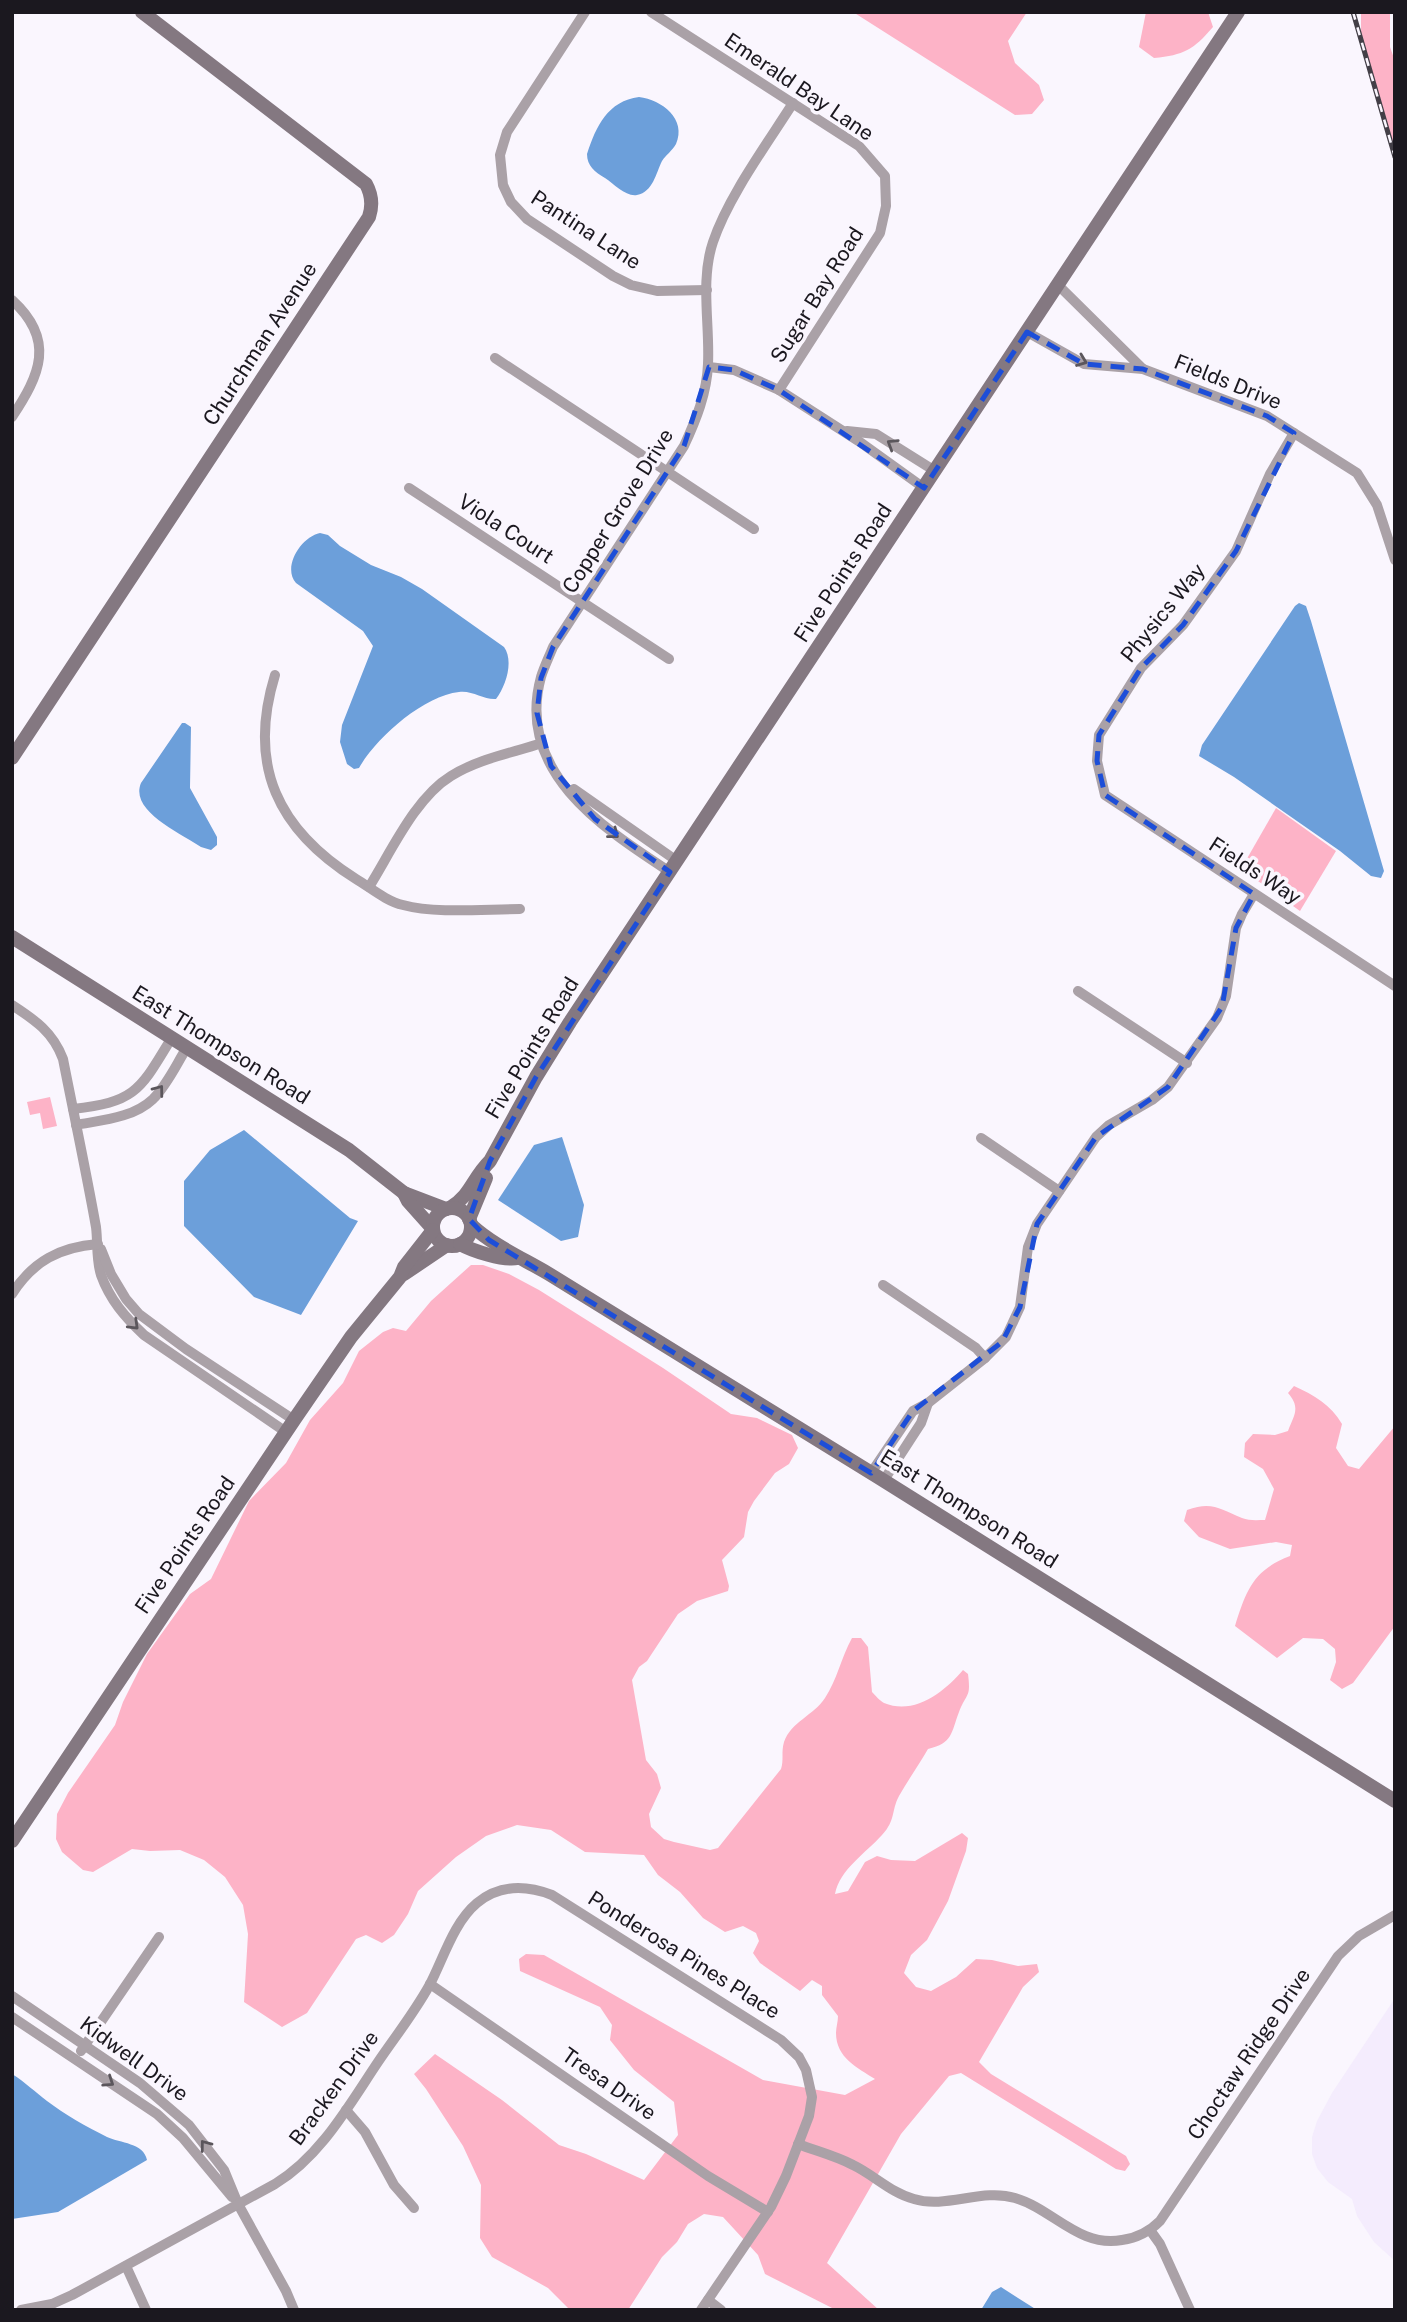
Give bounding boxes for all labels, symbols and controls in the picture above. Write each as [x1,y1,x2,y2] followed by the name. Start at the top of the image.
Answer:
[720,27,879,146] street label: Emerald Bay Lane
[527,185,646,274] street label: Pantina Lane
[765,222,868,367] street label: Sugar Bay Road
[198,257,322,430] street label: Churchman Avenue
[1171,349,1286,414] street label: Fields Drive
[1075,352,1087,366] one-way arrow
[557,424,678,598] street label: Copper Grove Drive
[887,440,900,453] one-way arrow
[454,488,559,569] street label: Viola Court
[788,499,897,647] street label: Five Points Road
[1115,558,1210,667] street label: Physics Way
[606,825,618,838] one-way arrow
[1205,832,1306,910] street label: Fields Way
[480,973,584,1123] street label: Five Points Road
[128,980,315,1109] street label: East Thompson Road
[150,1085,163,1098] one-way arrow
[126,1317,139,1330] one-way arrow
[876,1444,1063,1573] street label: East Thompson Road
[129,1471,240,1618] street label: Five Points Road
[584,1885,785,2024] street label: Ponderosa Pines Place
[1182,1963,1315,2144] street label: Choctaw Ridge Drive
[75,2011,193,2106] street label: Kidwell Drive
[284,2026,384,2150] street label: Bracken Drive
[557,2042,661,2125] street label: Tresa Drive
[101,2074,114,2086] one-way arrow
[201,2140,214,2153] one-way arrow

